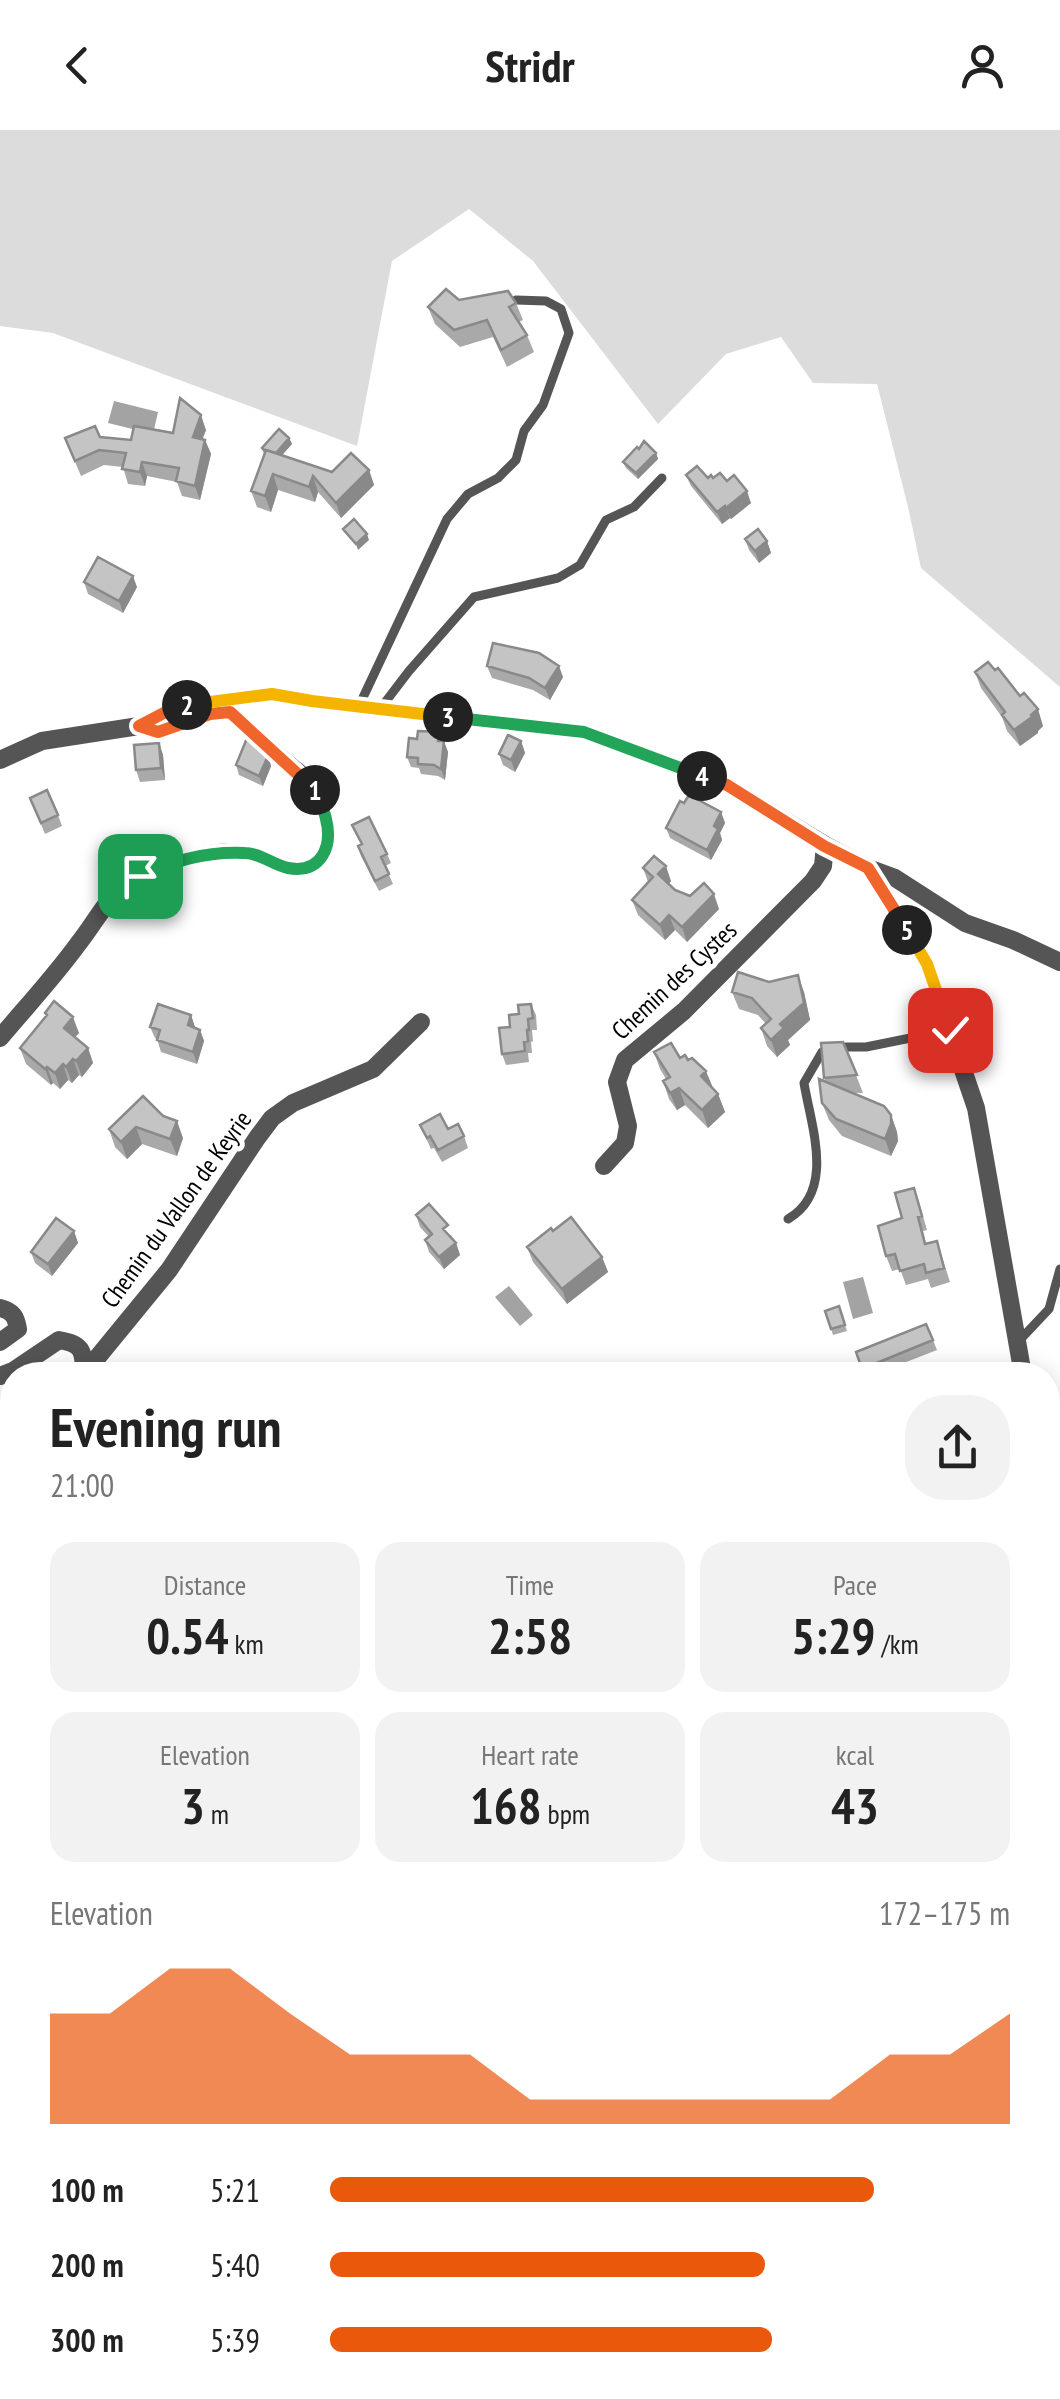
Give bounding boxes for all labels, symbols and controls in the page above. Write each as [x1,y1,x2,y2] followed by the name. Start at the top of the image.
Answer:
[485,36,575,94] text: Stridr
[50,38,105,93] icon: back
[955,38,1010,93] icon: person
[162,680,212,730] pin: 2
[180,686,194,723] text: 2
[423,692,473,742] pin: 3
[441,698,455,735] text: 3
[677,751,727,801] pin: 4
[695,757,709,794] text: 4
[290,765,340,815] pin: 1
[308,771,322,808] text: 1
[98,834,183,919] pin
[113,849,168,904] icon: arrive
[882,905,932,955] pin: 5
[900,911,914,948] text: 5
[605,914,743,1046] street label: Chemin des Cystes
[908,988,993,1073] pin
[923,1003,978,1058] icon: check
[94,1104,258,1314] street label: Chemin du Vallon de Keyrie
[50,1391,282,1462] text: Evening run
[905,1395,1010,1500] button: share
[50,1464,114,1506] text: 21:00
[164,1566,246,1603] text: Distance
[506,1566,554,1603] text: Time
[833,1566,877,1603] text: Pace
[146,1603,229,1668] text: 0.54
[488,1603,572,1668] text: 2:58
[791,1603,875,1668] text: 5:29
[229,1625,264,1662] text: km
[875,1625,919,1662] text: /km
[160,1736,250,1773] text: Elevation
[481,1736,579,1773] text: Heart rate
[836,1736,874,1773] text: kcal
[181,1773,205,1838] text: 3
[470,1773,542,1838] text: 168
[831,1773,879,1838] text: 43
[205,1795,229,1832] text: m
[542,1795,590,1832] text: bpm
[50,1892,153,1934] text: Elevation
[879,1892,1010,1934] text: 172–175 m
[50,2169,124,2211] text: 100 m
[210,2169,260,2211] text: 5:21
[50,2244,124,2286] text: 200 m
[210,2244,260,2286] text: 5:40
[50,2319,124,2361] text: 300 m
[210,2319,260,2361] text: 5:39

